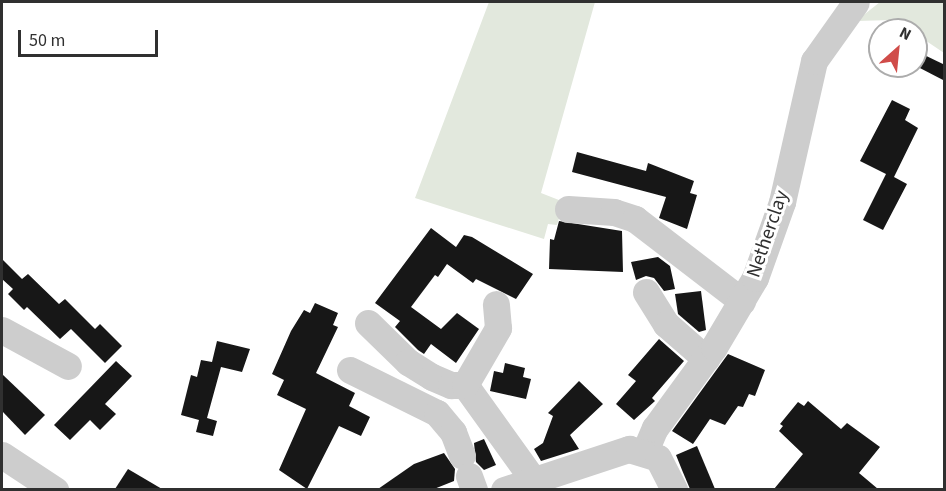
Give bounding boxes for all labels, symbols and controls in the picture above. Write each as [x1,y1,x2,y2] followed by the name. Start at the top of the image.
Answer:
[21,18,160,56] scale bar
[868,18,928,78] north arrow
[896,22,915,46] text: N
[29,28,65,53] text: 50 m
[742,187,794,281] street label: Netherclay

